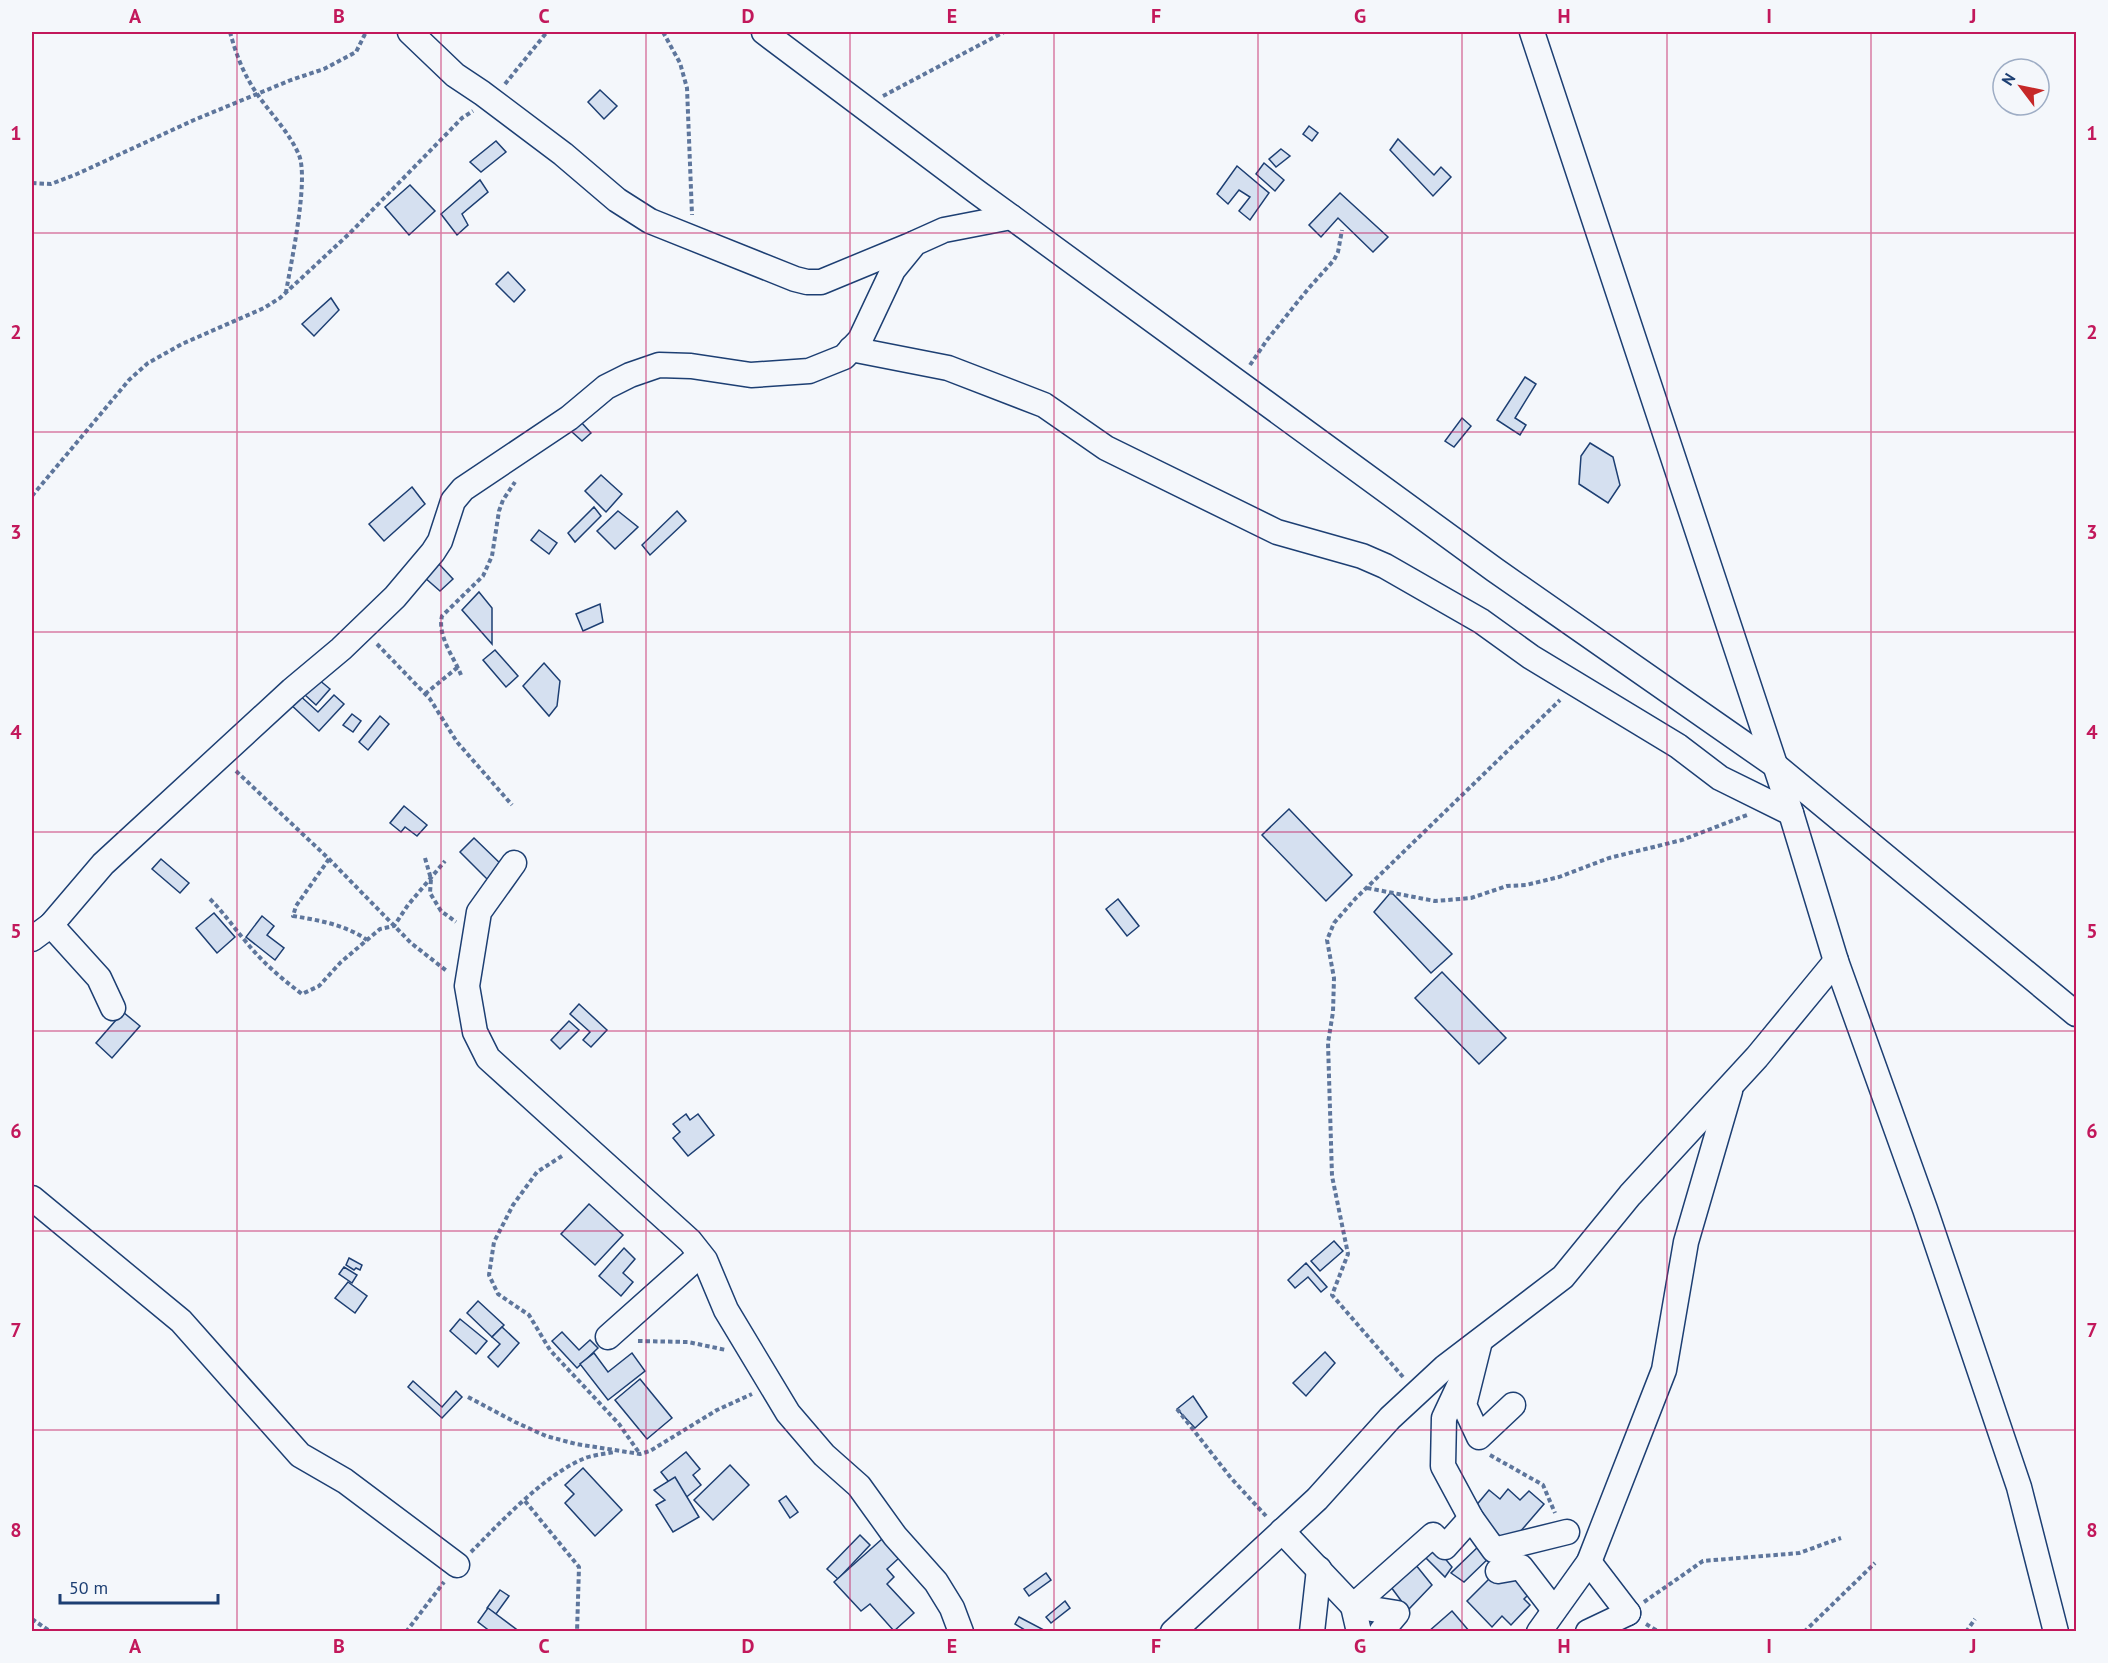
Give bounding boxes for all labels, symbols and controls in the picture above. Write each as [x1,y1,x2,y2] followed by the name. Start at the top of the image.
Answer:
[129,3,142,29] text: A
[333,3,345,29] text: B
[538,3,550,29] text: C
[742,3,755,29] text: D
[947,3,957,29] text: E
[1151,3,1161,29] text: F
[1354,3,1366,29] text: G
[1557,3,1571,29] text: H
[1766,3,1772,29] text: I
[1969,3,1976,29] text: J
[1991,57,2051,117] north arrow
[1997,69,2020,89] text: N
[10,120,22,146] text: 1
[2086,120,2098,146] text: 1
[10,319,22,345] text: 2
[2086,319,2098,345] text: 2
[10,519,22,545] text: 3
[2086,519,2098,545] text: 3
[10,719,22,745] text: 4
[2086,719,2098,745] text: 4
[10,918,22,944] text: 5
[2086,918,2098,944] text: 5
[10,1118,22,1144] text: 6
[2086,1118,2098,1144] text: 6
[10,1317,22,1343] text: 7
[2086,1317,2098,1343] text: 7
[10,1517,22,1543] text: 8
[2086,1517,2098,1543] text: 8
[60,1567,218,1605] scale bar
[69,1576,108,1599] text: 50 m
[129,1633,142,1659] text: A
[333,1633,345,1659] text: B
[538,1633,550,1659] text: C
[742,1633,755,1659] text: D
[947,1633,957,1659] text: E
[1151,1633,1161,1659] text: F
[1354,1633,1366,1659] text: G
[1557,1633,1571,1659] text: H
[1766,1633,1772,1659] text: I
[1969,1633,1976,1659] text: J

